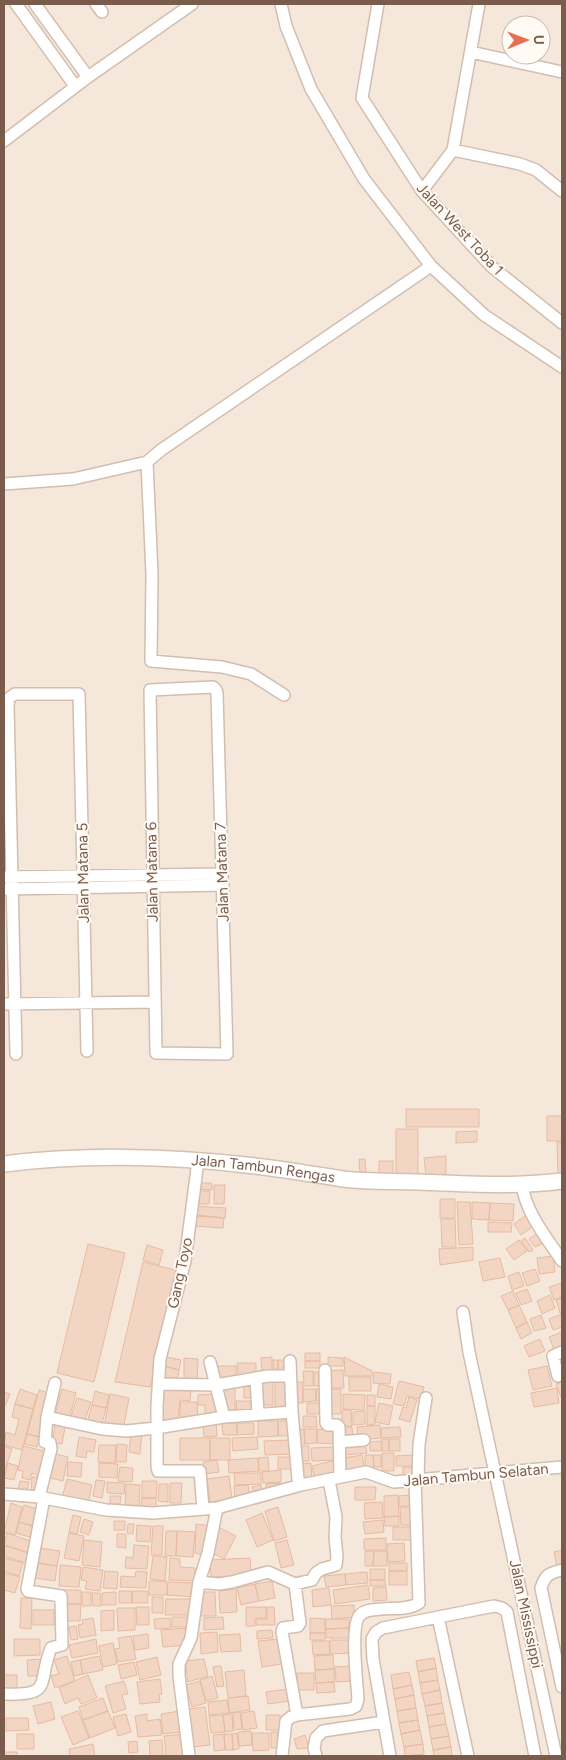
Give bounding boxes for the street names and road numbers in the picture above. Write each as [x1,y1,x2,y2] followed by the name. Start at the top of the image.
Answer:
[413,179,507,279] street label: Jalan West Toba 1
[142,821,162,922] street label: Jalan Matana 6
[211,822,233,922] street label: Jalan Matana 7
[73,823,93,923] street label: Jalan Matana 5
[191,1151,336,1187] street label: Jalan Tambun Rengas
[164,1236,196,1310] street label: Gang Toyo
[403,1460,549,1490] street label: Jalan Tambun Selatan
[506,1558,546,1670] street label: Jalan Mississippi

